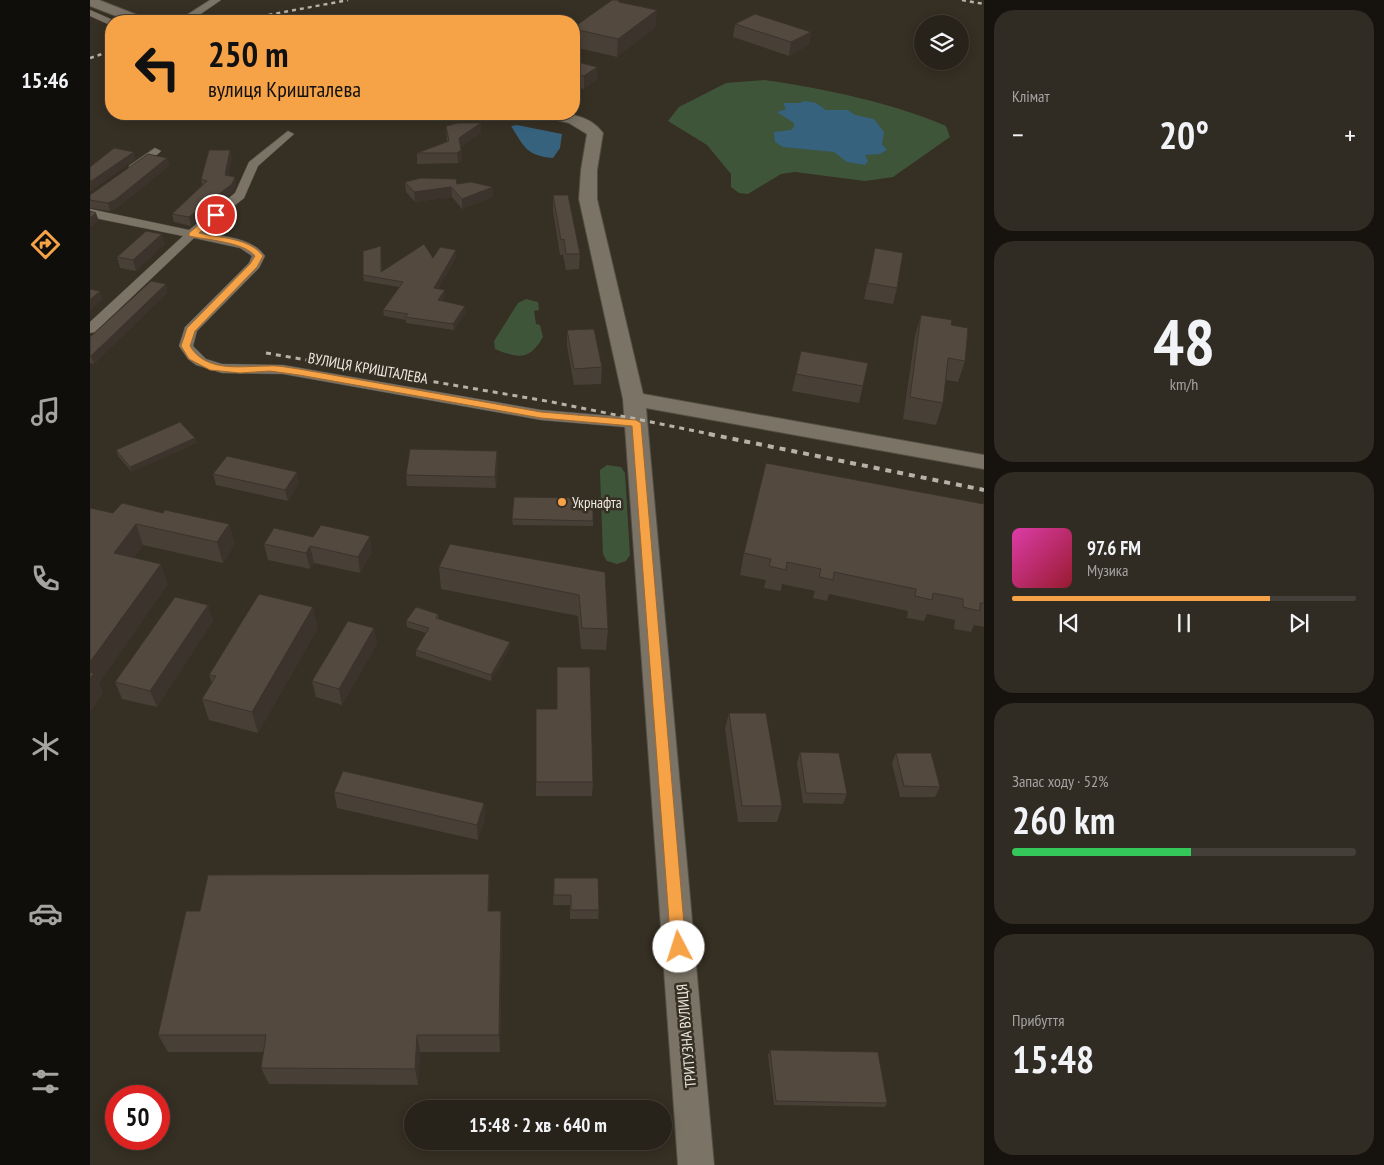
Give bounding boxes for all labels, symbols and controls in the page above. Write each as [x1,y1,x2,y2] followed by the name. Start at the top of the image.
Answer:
[914,15,969,70] map controls
[914,15,969,70] button: layers
[208,31,289,77] text: 250 m
[125,35,190,100] icon: left
[21,66,69,94] text: 15:46
[208,75,361,103] text: вулиця Кришталева
[1012,86,1050,106] text: Клімат
[1159,110,1209,159] text: 20°
[1012,116,1024,153] text: −
[1344,116,1356,153] text: +
[195,194,237,236] pin
[202,201,230,229] icon: arrive
[28,227,63,262] icon: directions
[1153,299,1215,383] text: 48
[307,348,430,388] street label: ВУЛИЦЯ КРИШТАЛЕВА
[1170,374,1198,394] text: km/h
[28,394,63,429] icon: music
[572,493,622,512] place label: Укрнафта
[556,496,568,508] marker: Укрнафта
[1087,536,1141,560] text: 97.6 FM
[1087,560,1128,580] text: Музика
[28,561,63,596] icon: phone
[1055,609,1083,637] icon: previous
[1170,609,1198,637] icon: pause
[1285,609,1313,637] icon: next
[28,729,63,764] icon: climate
[1012,771,1108,791] text: Запас ходу · 52%
[1012,795,1115,844] text: 260 km
[28,896,63,931] icon: car
[652,920,704,972] position arrow
[672,983,700,1089] street label: ТРИТУЗНА ВУЛИЦЯ
[1012,1010,1064,1030] text: Прибуття
[1012,1034,1094,1083] text: 15:48
[28,1064,63,1099] icon: filters
[105,1085,170,1150] speed limit sign: 50
[469,1113,607,1137] text: 15:48 · 2 хв · 640 m

